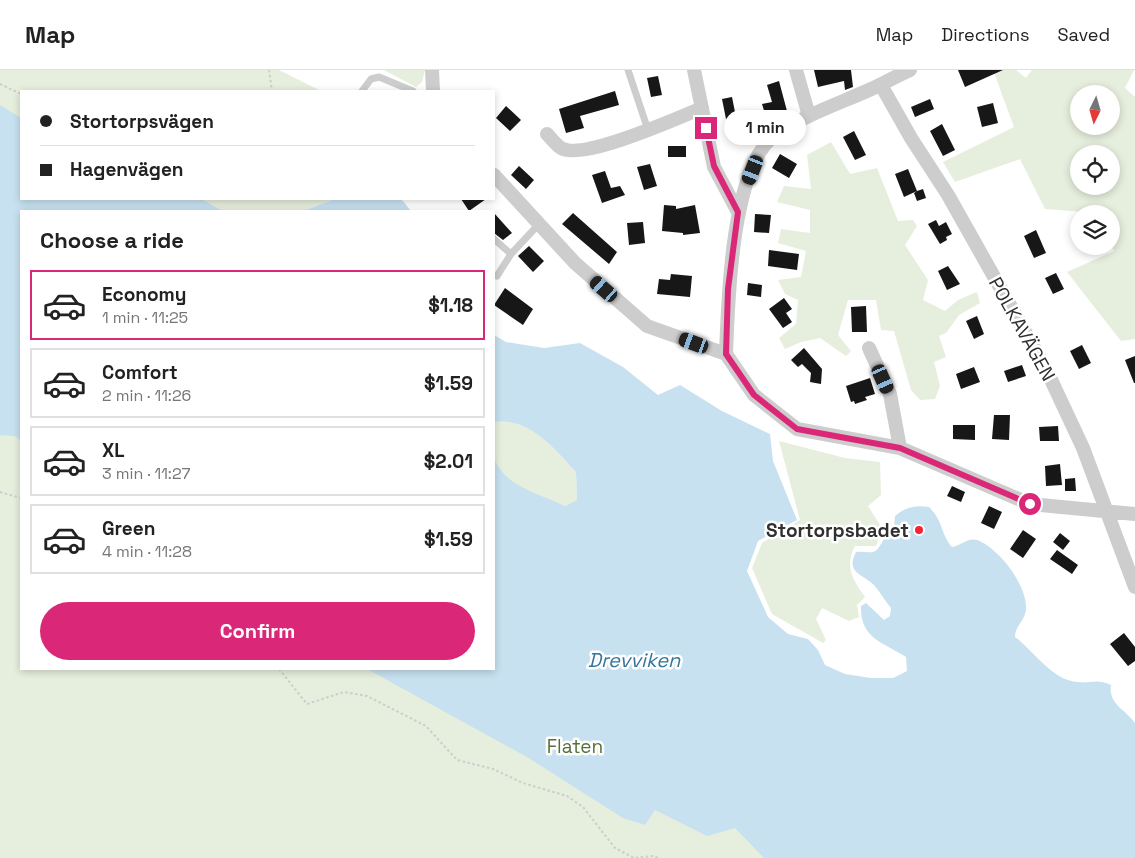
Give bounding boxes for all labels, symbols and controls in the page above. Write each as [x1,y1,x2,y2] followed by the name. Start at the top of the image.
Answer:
[25,19,75,50] text: Map
[876,23,913,46] text: Map
[941,23,1030,46] text: Directions
[1058,23,1110,46] text: Saved
[1070,85,1120,135] north arrow
[1070,85,1120,255] map controls
[70,109,214,134] text: Stortorpsvägen
[724,110,806,146] callout: 1 min
[695,117,717,139] route end
[745,117,785,138] text: 1 min
[1070,145,1120,195] button: locate
[740,153,765,187] car
[70,157,184,182] text: Hagenvägen
[1070,205,1120,255] button: layers
[40,226,184,254] text: Choose a ride
[983,272,1061,386] street label: POLKAVÄGEN
[587,273,620,305] car
[102,282,186,307] text: Economy
[42,283,87,328] icon: car
[428,293,473,318] text: $1.18
[102,307,188,328] text: 1 min · 11:25
[677,331,710,355] car
[102,360,178,385] text: Comfort
[42,361,87,406] icon: car
[870,362,895,396] car
[424,371,473,396] text: $1.59
[102,385,191,406] text: 2 min · 11:26
[102,438,125,463] text: XL
[42,439,87,484] icon: car
[424,449,473,474] text: $2.01
[102,463,190,484] text: 3 min · 11:27
[1019,493,1041,515] route start
[102,516,155,541] text: Green
[42,517,87,562] icon: car
[766,518,909,543] place label: Stortorpsbadet
[913,524,925,536] marker: Stortorpsbadet
[424,527,473,552] text: $1.59
[102,541,192,562] text: 4 min · 11:28
[40,602,475,660] button: Confirm
[588,647,681,673] water label: Drevviken
[547,734,603,759] park label: Flaten

